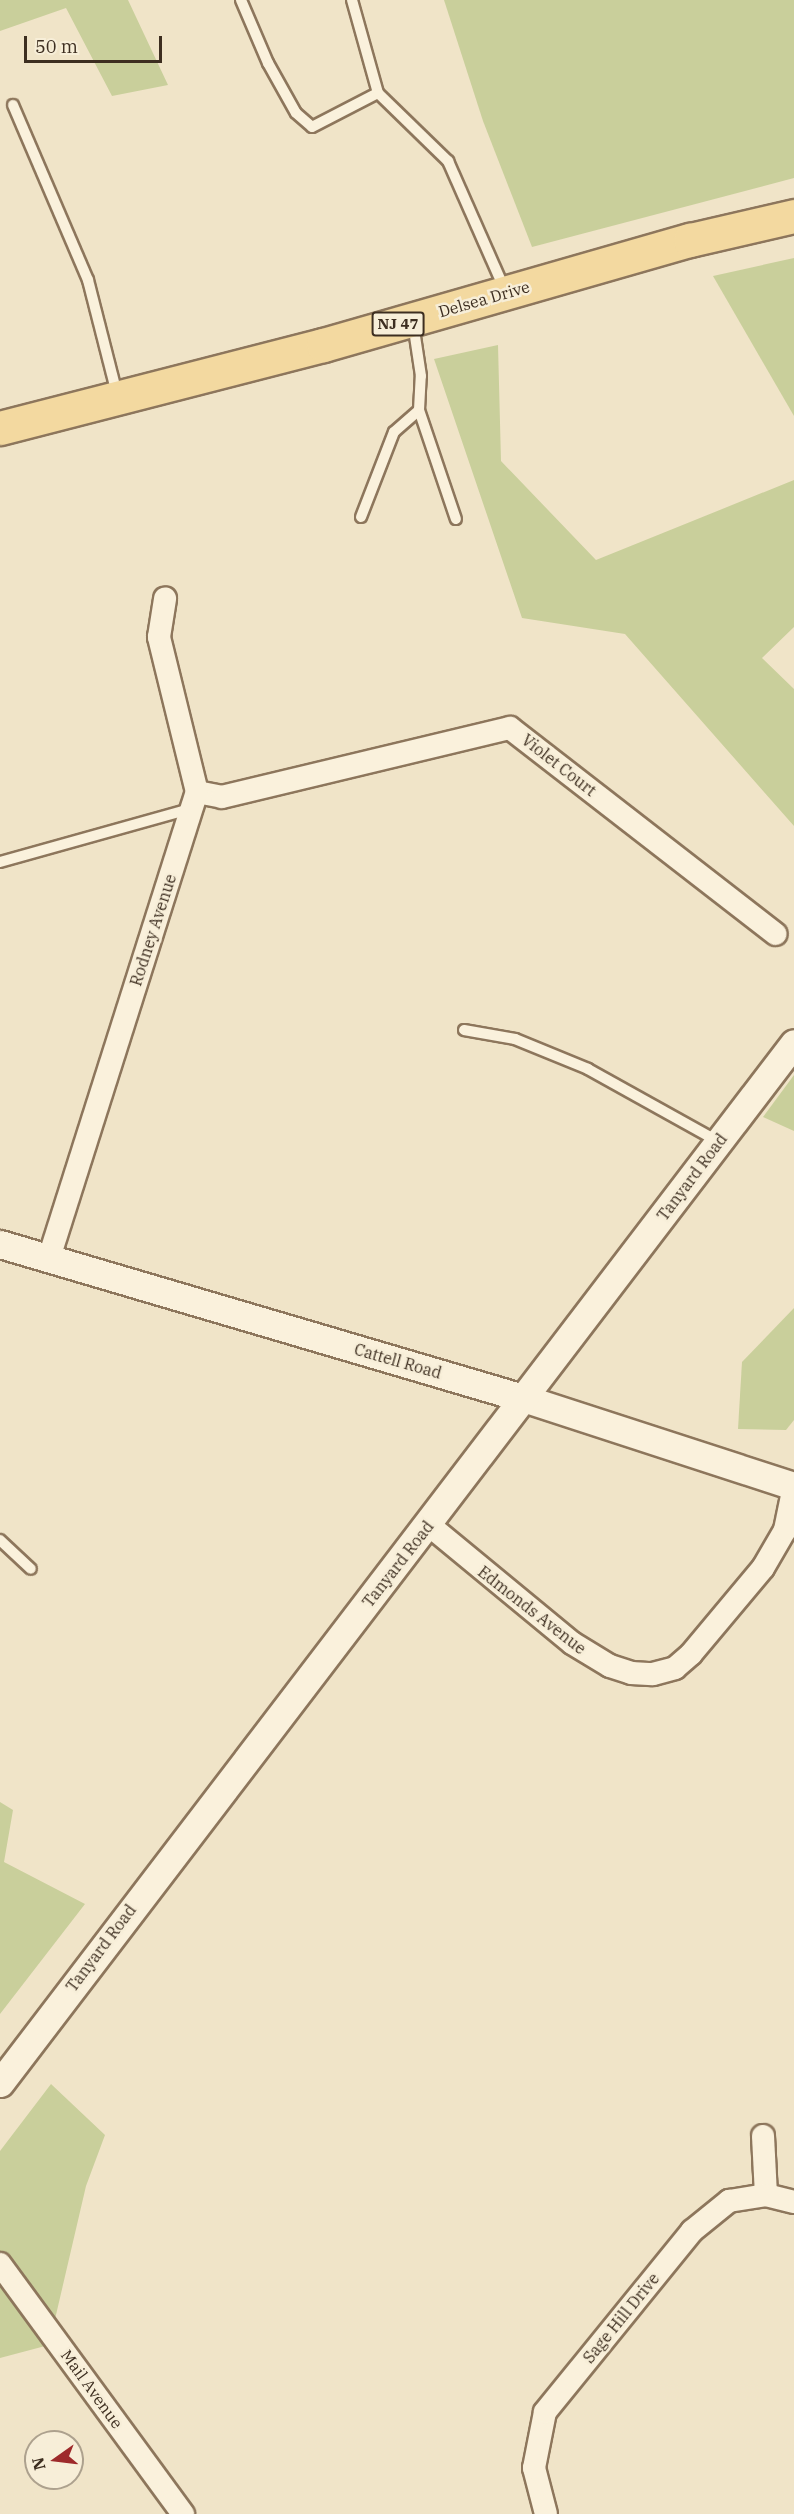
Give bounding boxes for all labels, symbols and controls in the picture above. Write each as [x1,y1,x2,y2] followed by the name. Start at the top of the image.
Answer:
[27,24,165,62] scale bar
[35,35,78,58] text: 50 m
[436,277,532,321] street label: Delsea Drive
[371,312,425,336] road number: NJ 47
[518,730,600,800] street label: Violet Court
[126,872,180,988] street label: Rodney Avenue
[653,1130,731,1224] street label: Tanyard Road
[352,1339,444,1383] street label: Cattell Road
[358,1517,438,1611] street label: Tanyard Road
[474,1562,590,1658] street label: Edmonds Avenue
[62,1901,140,1995] street label: Tanyard Road
[579,2269,663,2367] street label: Sage Hill Drive
[57,2346,127,2432] street label: Mail Avenue
[24,2430,84,2490] north arrow
[27,2455,50,2472] text: N

